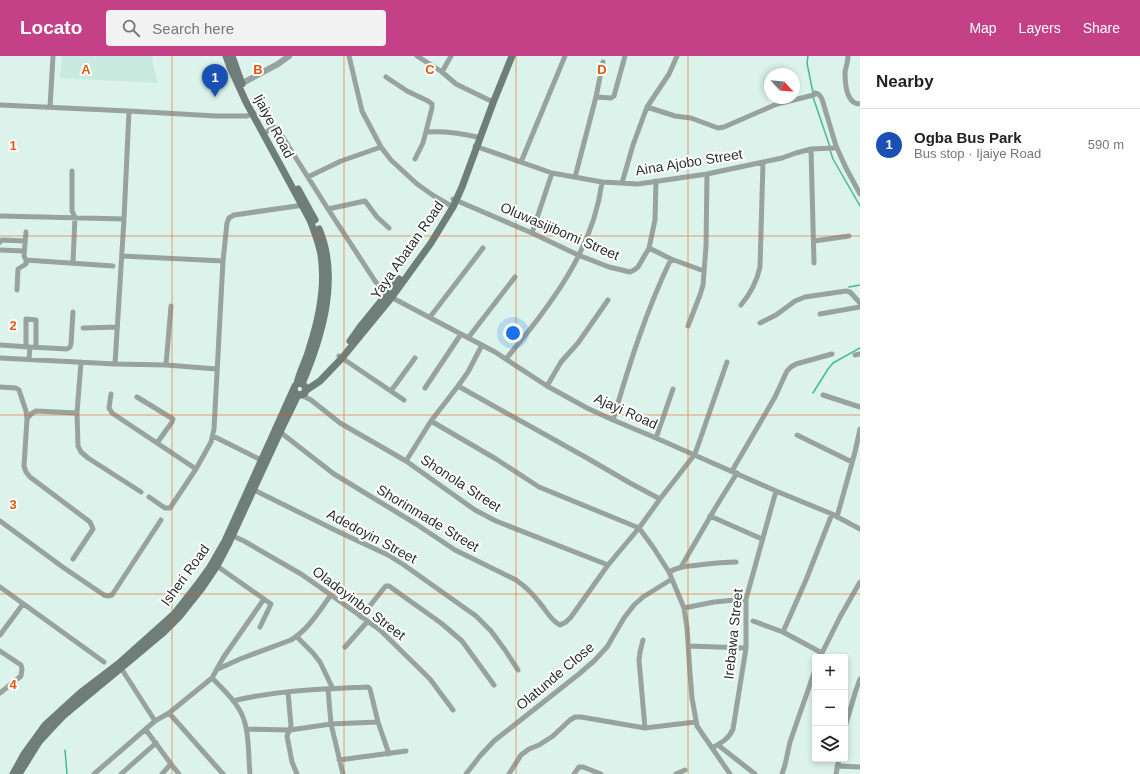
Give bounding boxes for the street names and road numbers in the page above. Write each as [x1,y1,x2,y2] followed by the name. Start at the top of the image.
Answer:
[250,91,298,161] street label: Ijaiye Road
[634,146,744,178] street label: Aina Ajobo Street
[367,198,447,302] street label: Yaya Abatan Road
[498,199,622,263] street label: Oluwasijibomi Street
[592,390,660,432] street label: Ajayi Road
[418,451,504,515] street label: Shonola Street
[374,481,482,555] street label: Shorinmade Street
[324,506,420,566] street label: Adedoyin Street
[157,541,213,609] street label: Isheri Road
[309,563,409,643] street label: Oladoyinbo Street
[720,588,746,680] street label: Irebawa Street
[513,639,597,713] street label: Olatunde Close

